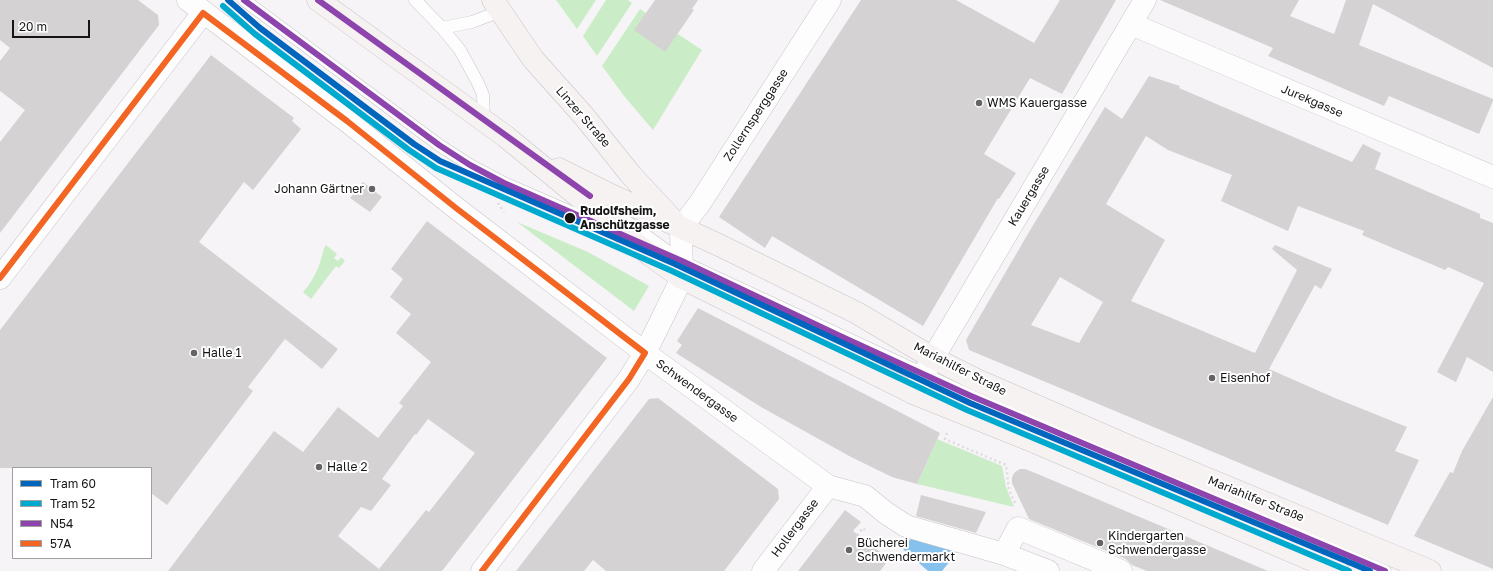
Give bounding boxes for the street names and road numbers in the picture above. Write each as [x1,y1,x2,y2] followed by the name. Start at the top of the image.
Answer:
[721,66,791,164] street label: Zollernsperggasse
[1279,82,1345,120] street label: Jurekgasse
[553,84,613,150] street label: Linzer Straße
[1005,163,1053,229] street label: Kauergasse
[911,339,1009,399] street label: Mariahilfer Straße
[653,356,741,426] street label: Schwendergasse
[1206,473,1306,525] street label: Mariahilfer Straße
[768,496,822,560] street label: Hollergasse

